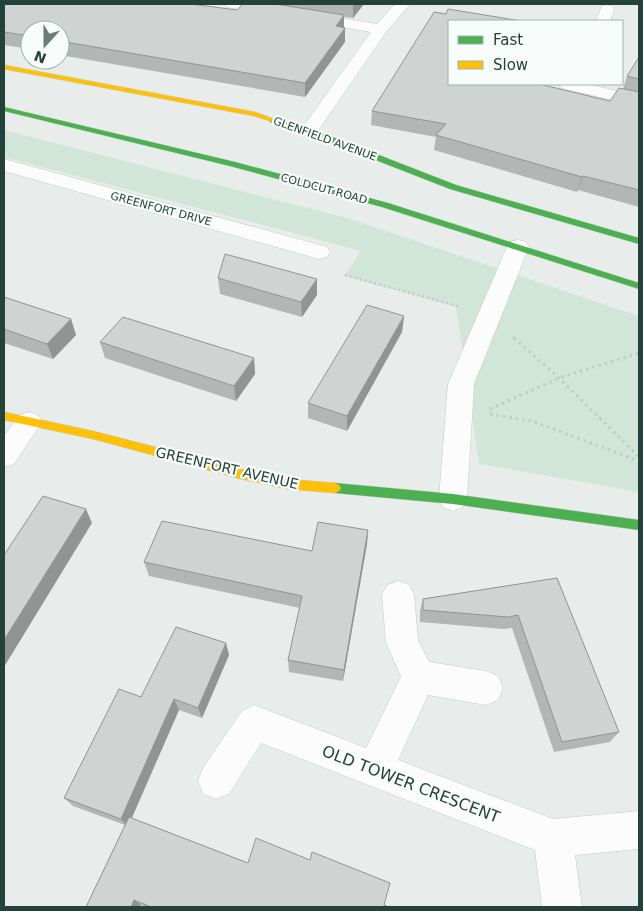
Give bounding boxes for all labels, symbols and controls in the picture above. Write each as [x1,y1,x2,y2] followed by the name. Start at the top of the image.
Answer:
[20,20,70,70] north arrow
[448,20,623,85] legend
[493,31,523,49] text: Fast
[32,48,49,67] text: N
[493,56,528,74] text: Slow
[272,114,378,164] street label: GLENFIELD AVENUE
[279,171,369,207] street label: COLDCUT ROAD
[109,189,213,229] street label: GREENFORT DRIVE
[154,444,300,492] street label: GREENFORT AVENUE
[319,741,503,827] street label: OLD TOWER CRESCENT

